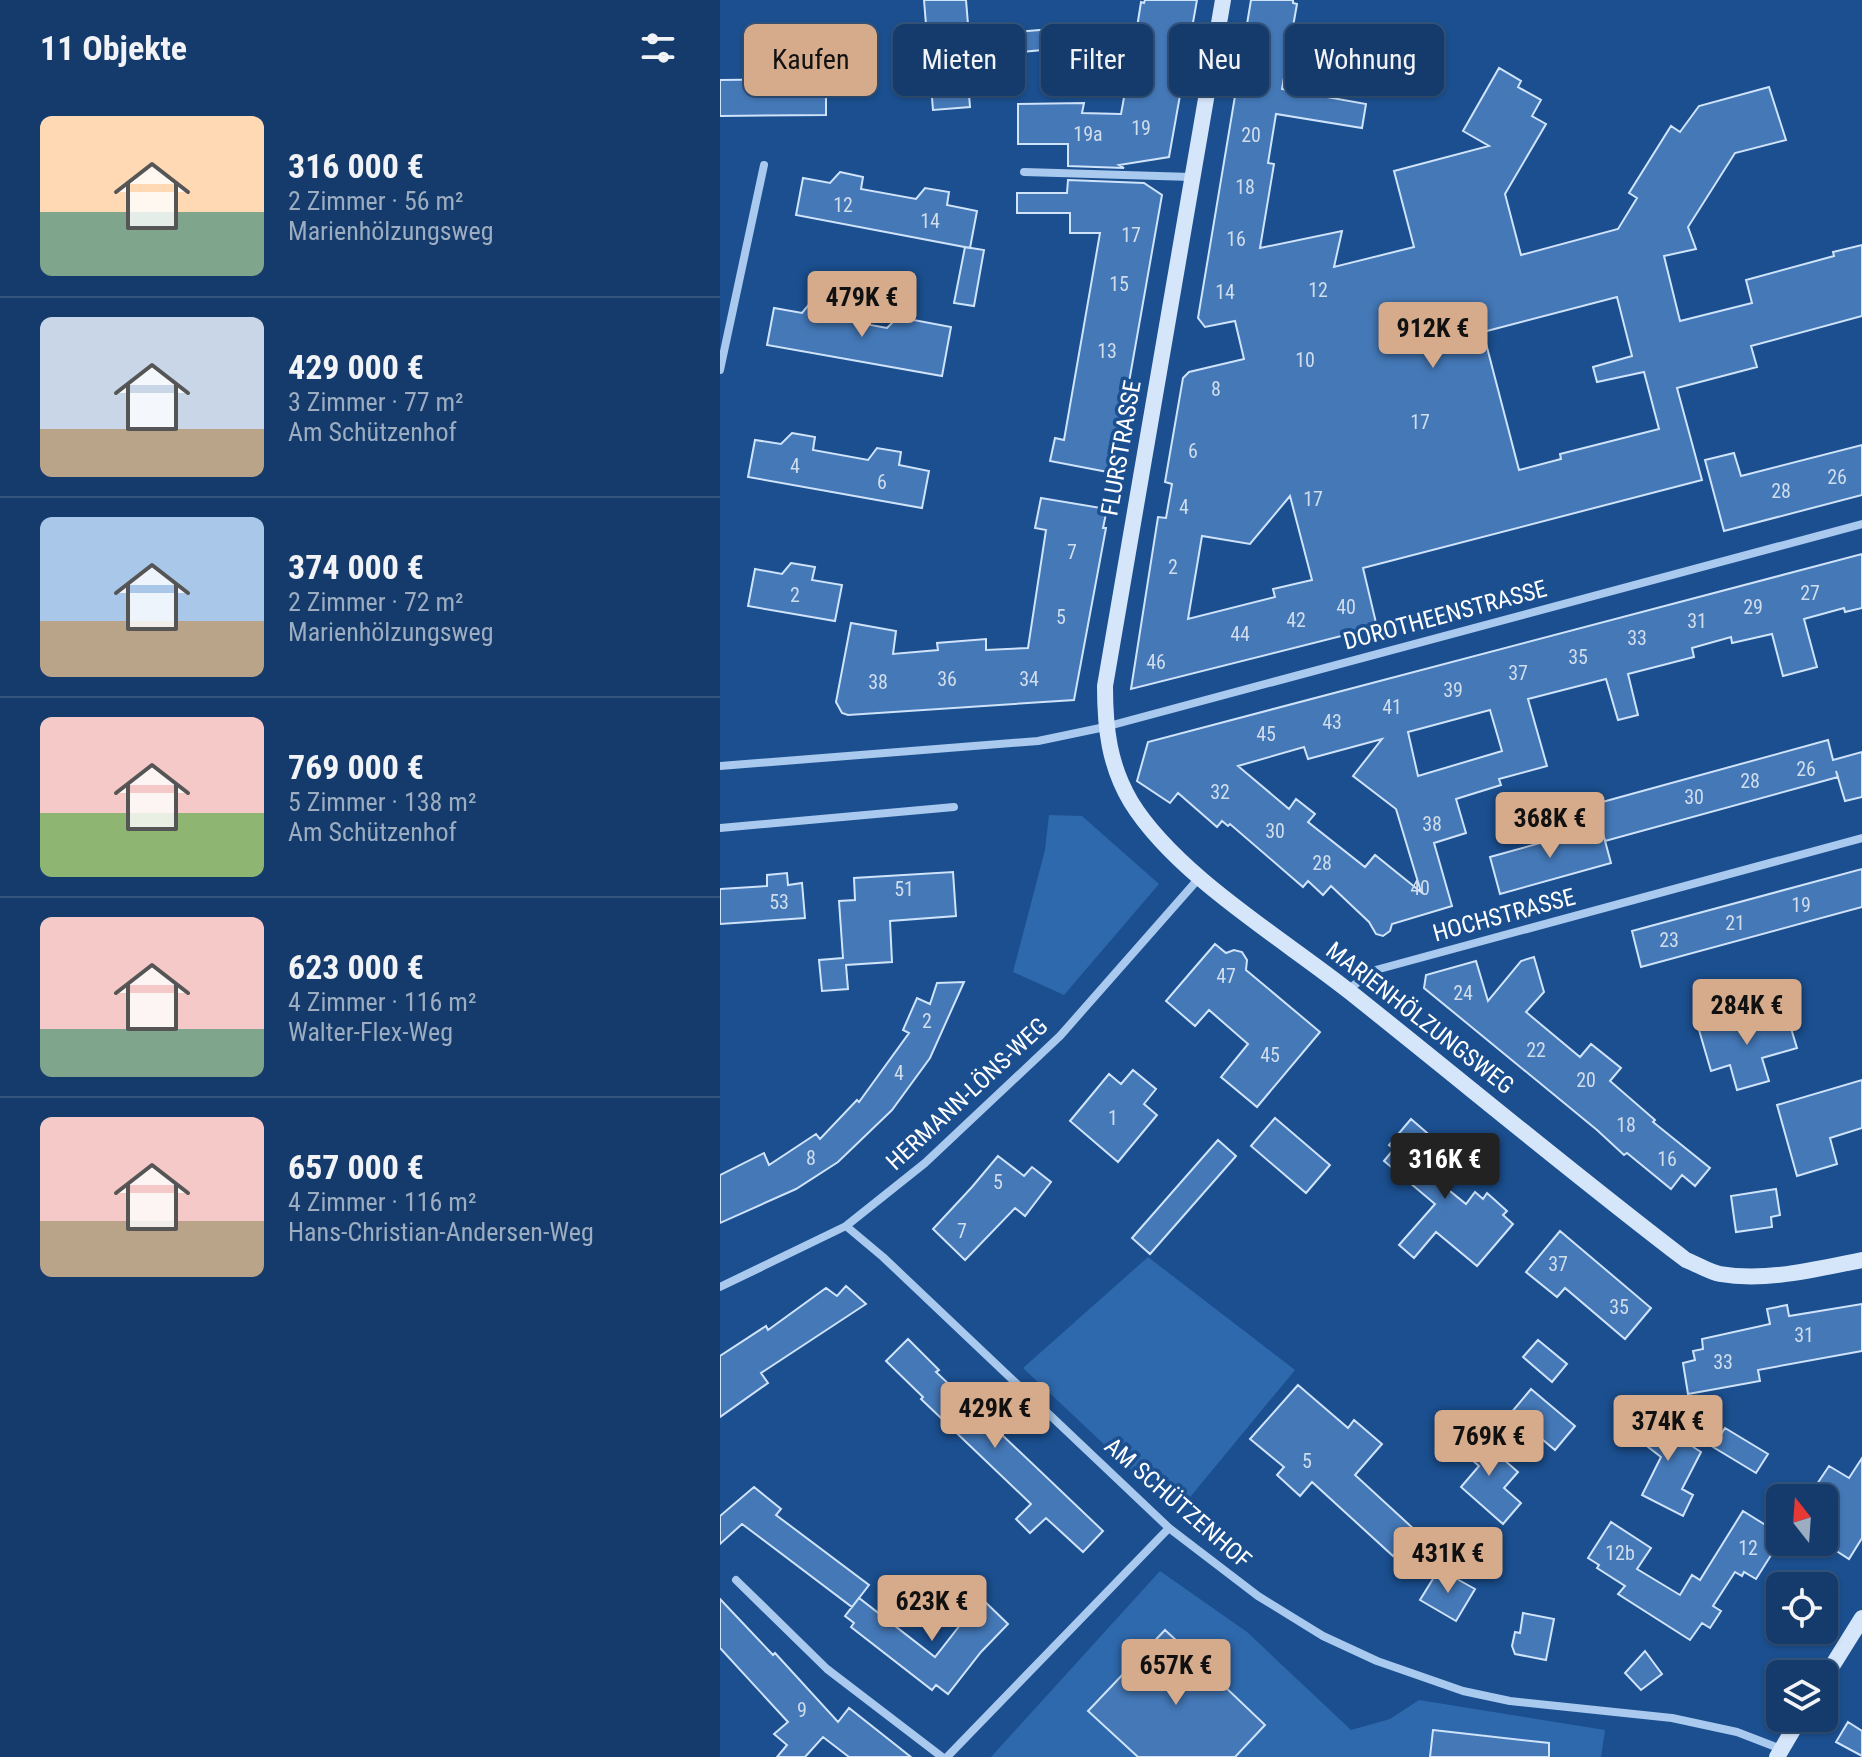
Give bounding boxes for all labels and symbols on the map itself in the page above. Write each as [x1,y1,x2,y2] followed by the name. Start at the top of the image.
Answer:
[1131,116,1151,140] house number: 19
[1073,122,1103,146] house number: 19a
[1241,123,1261,147] house number: 20
[1235,175,1255,199] house number: 18
[833,193,853,217] house number: 12
[920,209,940,233] house number: 14
[1121,223,1141,247] house number: 17
[1226,227,1246,251] house number: 16
[797,271,927,339] pin: 479K €
[1109,272,1129,296] house number: 15
[1308,278,1328,302] house number: 12
[1215,280,1235,304] house number: 14
[1368,302,1498,370] pin: 912K €
[1097,339,1117,363] house number: 13
[1295,348,1315,372] house number: 10
[1211,377,1221,401] house number: 8
[1095,378,1147,518] street label: FLURSTRASSE
[1410,410,1430,434] house number: 17
[1188,439,1198,463] house number: 6
[790,454,800,478] house number: 4
[1827,465,1847,489] house number: 26
[877,470,887,494] house number: 6
[1771,479,1791,503] house number: 28
[1303,487,1323,511] house number: 17
[1179,495,1189,519] house number: 4
[1067,540,1077,564] house number: 7
[1168,555,1178,579] house number: 2
[1340,574,1550,656] street label: DOROTHEENSTRASSE
[1800,581,1820,605] house number: 27
[790,583,800,607] house number: 2
[1336,595,1356,619] house number: 40
[1743,595,1763,619] house number: 29
[1056,605,1066,629] house number: 5
[1286,608,1306,632] house number: 42
[1687,609,1707,633] house number: 31
[1230,622,1250,646] house number: 44
[1627,626,1647,650] house number: 33
[1568,645,1588,669] house number: 35
[1146,650,1166,674] house number: 46
[1508,661,1528,685] house number: 37
[937,667,957,691] house number: 36
[1019,667,1039,691] house number: 34
[868,670,888,694] house number: 38
[1443,678,1463,702] house number: 39
[1382,695,1402,719] house number: 41
[1322,710,1342,734] house number: 43
[1256,722,1276,746] house number: 45
[1796,757,1816,781] house number: 26
[1740,769,1760,793] house number: 28
[1210,780,1230,804] house number: 32
[1684,785,1704,809] house number: 30
[1485,792,1615,860] pin: 368K €
[1422,812,1442,836] house number: 38
[1265,819,1285,843] house number: 30
[1312,851,1332,875] house number: 28
[1410,876,1430,900] house number: 40
[894,877,914,901] house number: 51
[1430,883,1578,947] street label: HOCHSTRASSE
[769,890,789,914] house number: 53
[1791,893,1811,917] house number: 19
[1725,911,1745,935] house number: 21
[1659,928,1679,952] house number: 23
[1321,936,1519,1100] street label: MARIENHÖLZUNGSWEG
[1216,964,1236,988] house number: 47
[1682,979,1812,1047] pin: 284K €
[1453,981,1473,1005] house number: 24
[922,1009,932,1033] house number: 2
[881,1012,1053,1176] street label: HERMANN-LÖNS-WEG
[1526,1038,1546,1062] house number: 22
[1260,1043,1280,1067] house number: 45
[894,1061,904,1085] house number: 4
[1576,1068,1596,1092] house number: 20
[1108,1106,1118,1130] house number: 1
[1616,1113,1636,1137] house number: 18
[1380,1133,1510,1201] pin: 316K €
[806,1146,816,1170] house number: 8
[1657,1147,1677,1171] house number: 16
[993,1170,1003,1194] house number: 5
[957,1219,967,1243] house number: 7
[1548,1252,1568,1276] house number: 37
[1609,1295,1629,1319] house number: 35
[1794,1323,1814,1347] house number: 31
[1713,1350,1733,1374] house number: 33
[930,1382,1060,1450] pin: 429K €
[1603,1395,1733,1463] pin: 374K €
[1424,1410,1554,1478] pin: 769K €
[1099,1432,1257,1574] street label: AM SCHÜTZENHOF
[1302,1449,1312,1473] house number: 5
[1766,1484,1838,1556] north arrow
[1383,1527,1513,1595] pin: 431K €
[1738,1536,1758,1560] house number: 12
[1605,1541,1635,1565] house number: 12b
[867,1575,997,1643] pin: 623K €
[1111,1639,1241,1707] pin: 657K €
[797,1698,807,1722] house number: 9

